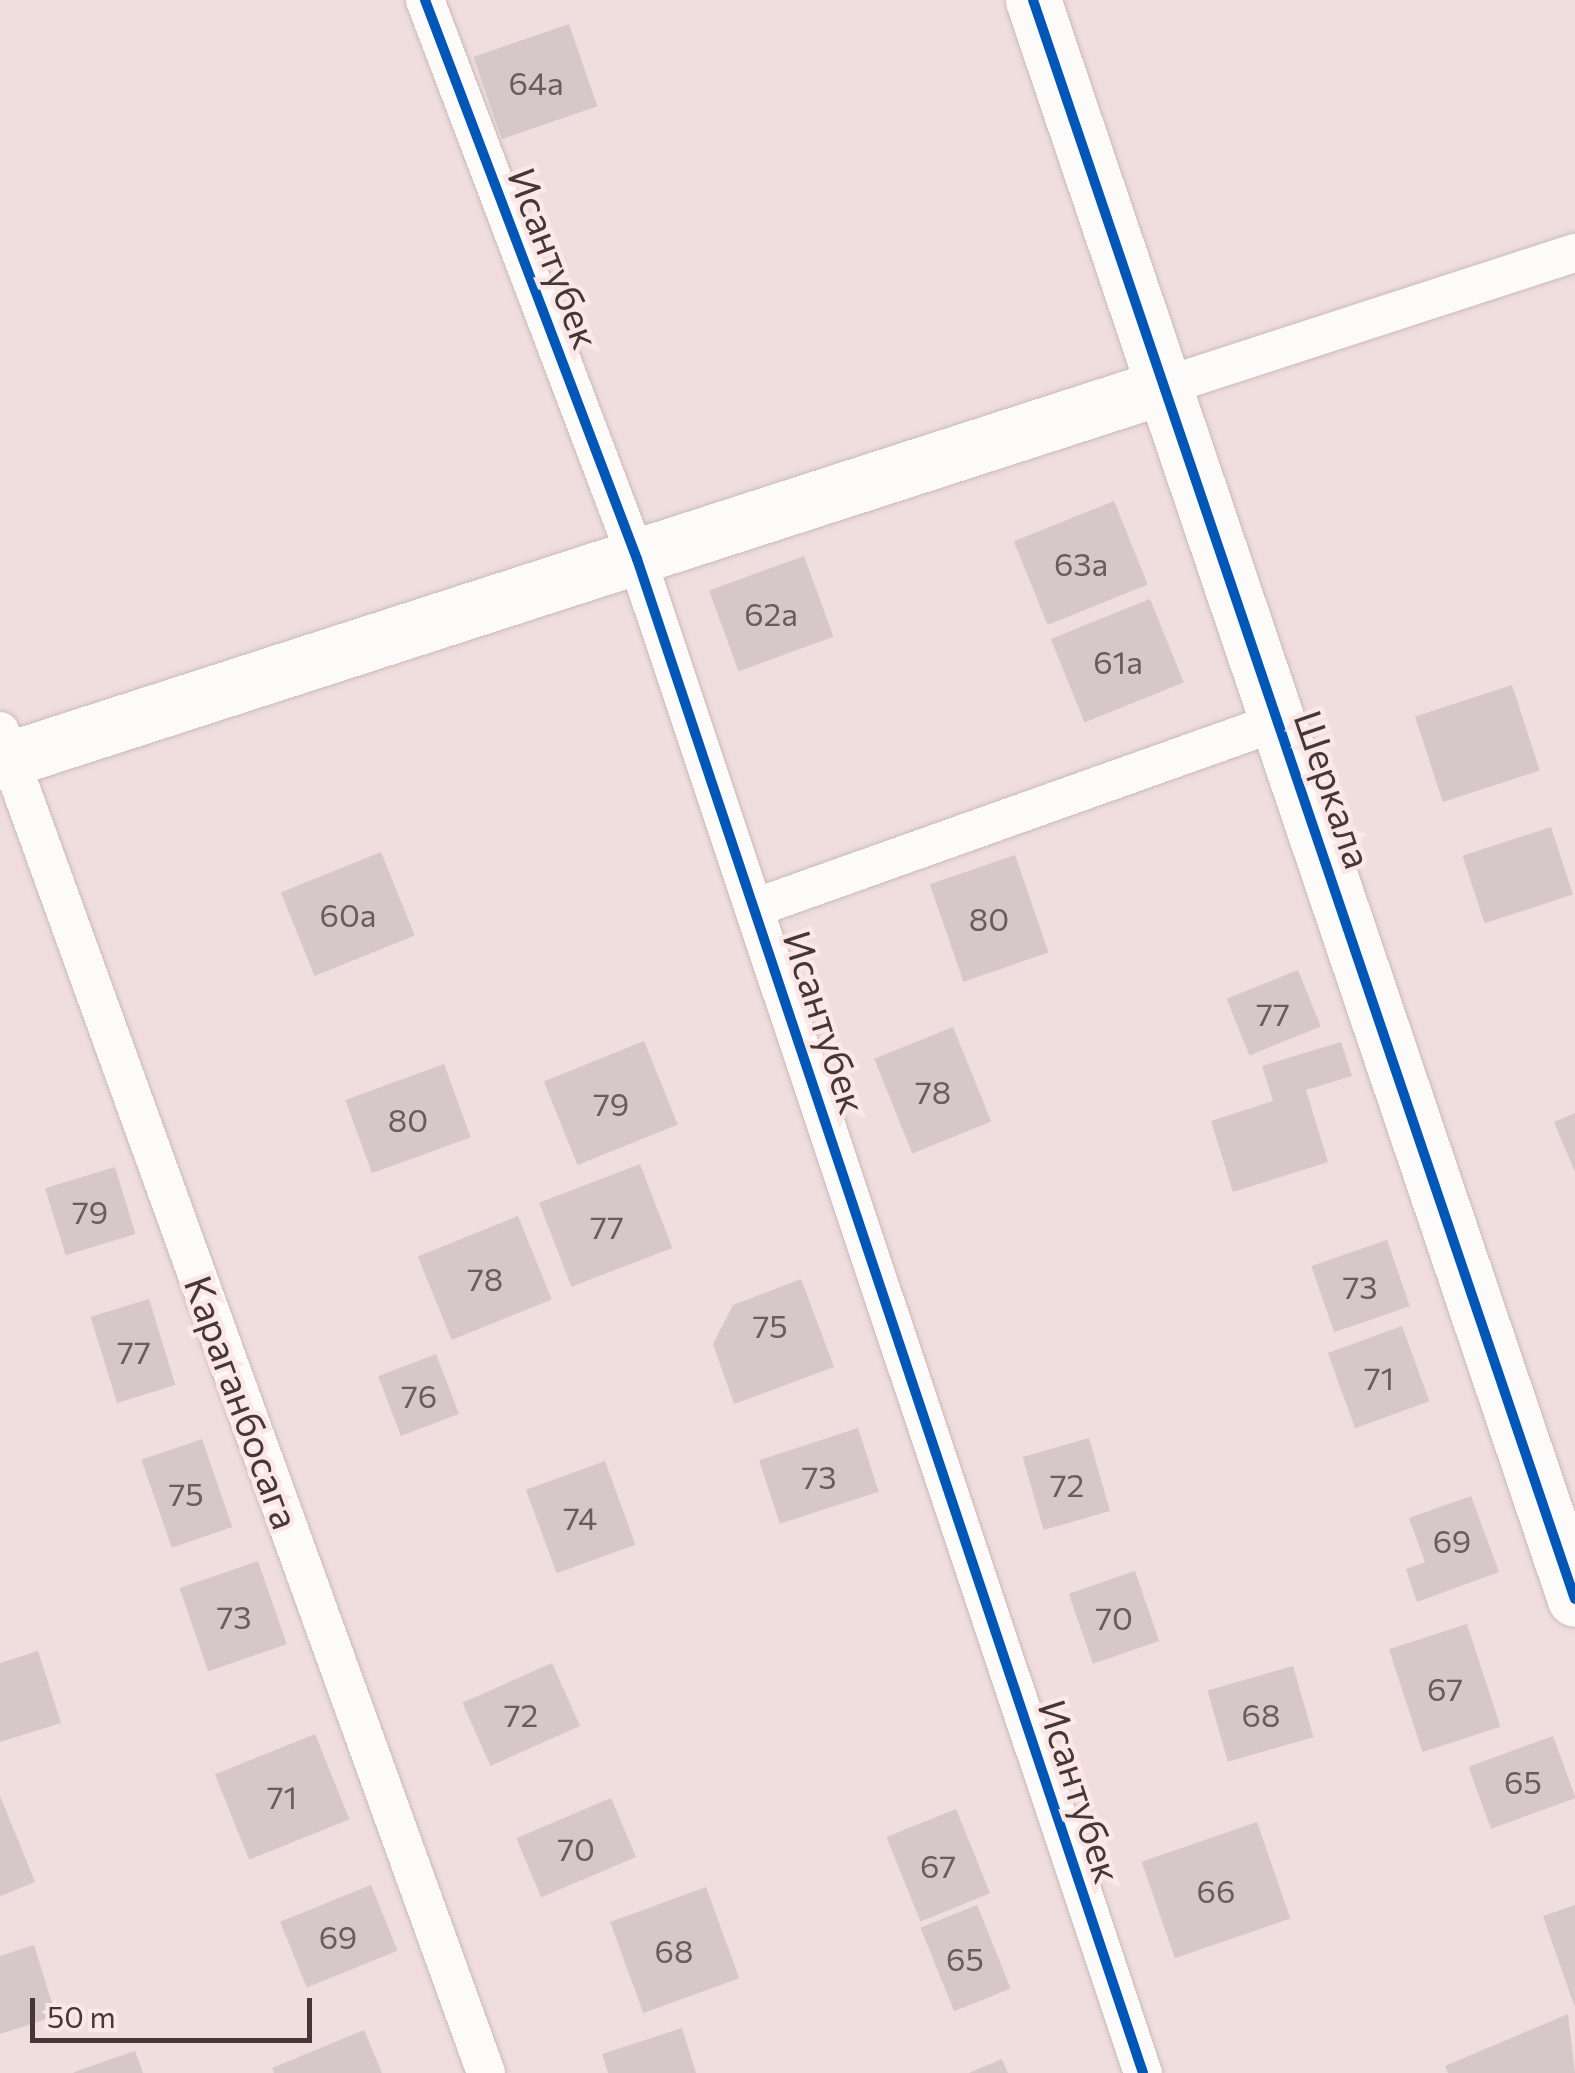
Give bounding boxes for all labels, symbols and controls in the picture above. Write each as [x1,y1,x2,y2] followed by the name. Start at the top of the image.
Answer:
[508,63,564,101] house number: 64а
[500,161,610,355] street label: Исантубек
[1054,544,1108,582] house number: 63а
[744,594,798,632] house number: 62а
[1093,642,1143,680] house number: 61а
[1286,704,1382,874] street label: Шеркала
[320,895,376,933] house number: 60а
[969,899,1009,937] house number: 80
[775,925,877,1119] street label: Исантубек
[1256,994,1290,1032] house number: 77
[915,1072,951,1110] house number: 78
[593,1084,629,1122] house number: 79
[388,1100,428,1138] house number: 80
[72,1192,108,1230] house number: 79
[590,1207,624,1245] house number: 77
[467,1259,503,1297] house number: 78
[1342,1267,1378,1305] house number: 73
[176,1269,310,1535] street label: Караганбосага
[752,1306,788,1344] house number: 75
[117,1332,151,1370] house number: 77
[1364,1358,1394,1396] house number: 71
[401,1376,437,1414] house number: 76
[801,1457,837,1495] house number: 73
[1050,1465,1084,1503] house number: 72
[168,1474,204,1512] house number: 75
[563,1498,597,1536] house number: 74
[1433,1521,1471,1559] house number: 69
[216,1597,252,1635] house number: 73
[1095,1598,1133,1636] house number: 70
[1427,1669,1463,1707] house number: 67
[1030,1694,1132,1888] street label: Исантубек
[504,1695,538,1733] house number: 72
[1242,1695,1280,1733] house number: 68
[1504,1762,1542,1800] house number: 65
[267,1777,297,1815] house number: 71
[557,1829,595,1867] house number: 70
[920,1846,956,1884] house number: 67
[1197,1871,1235,1909] house number: 66
[319,1917,357,1955] house number: 69
[655,1931,693,1969] house number: 68
[946,1939,984,1977] house number: 65
[35,1978,318,2040] scale bar
[47,1997,116,2034] text: 50 m

